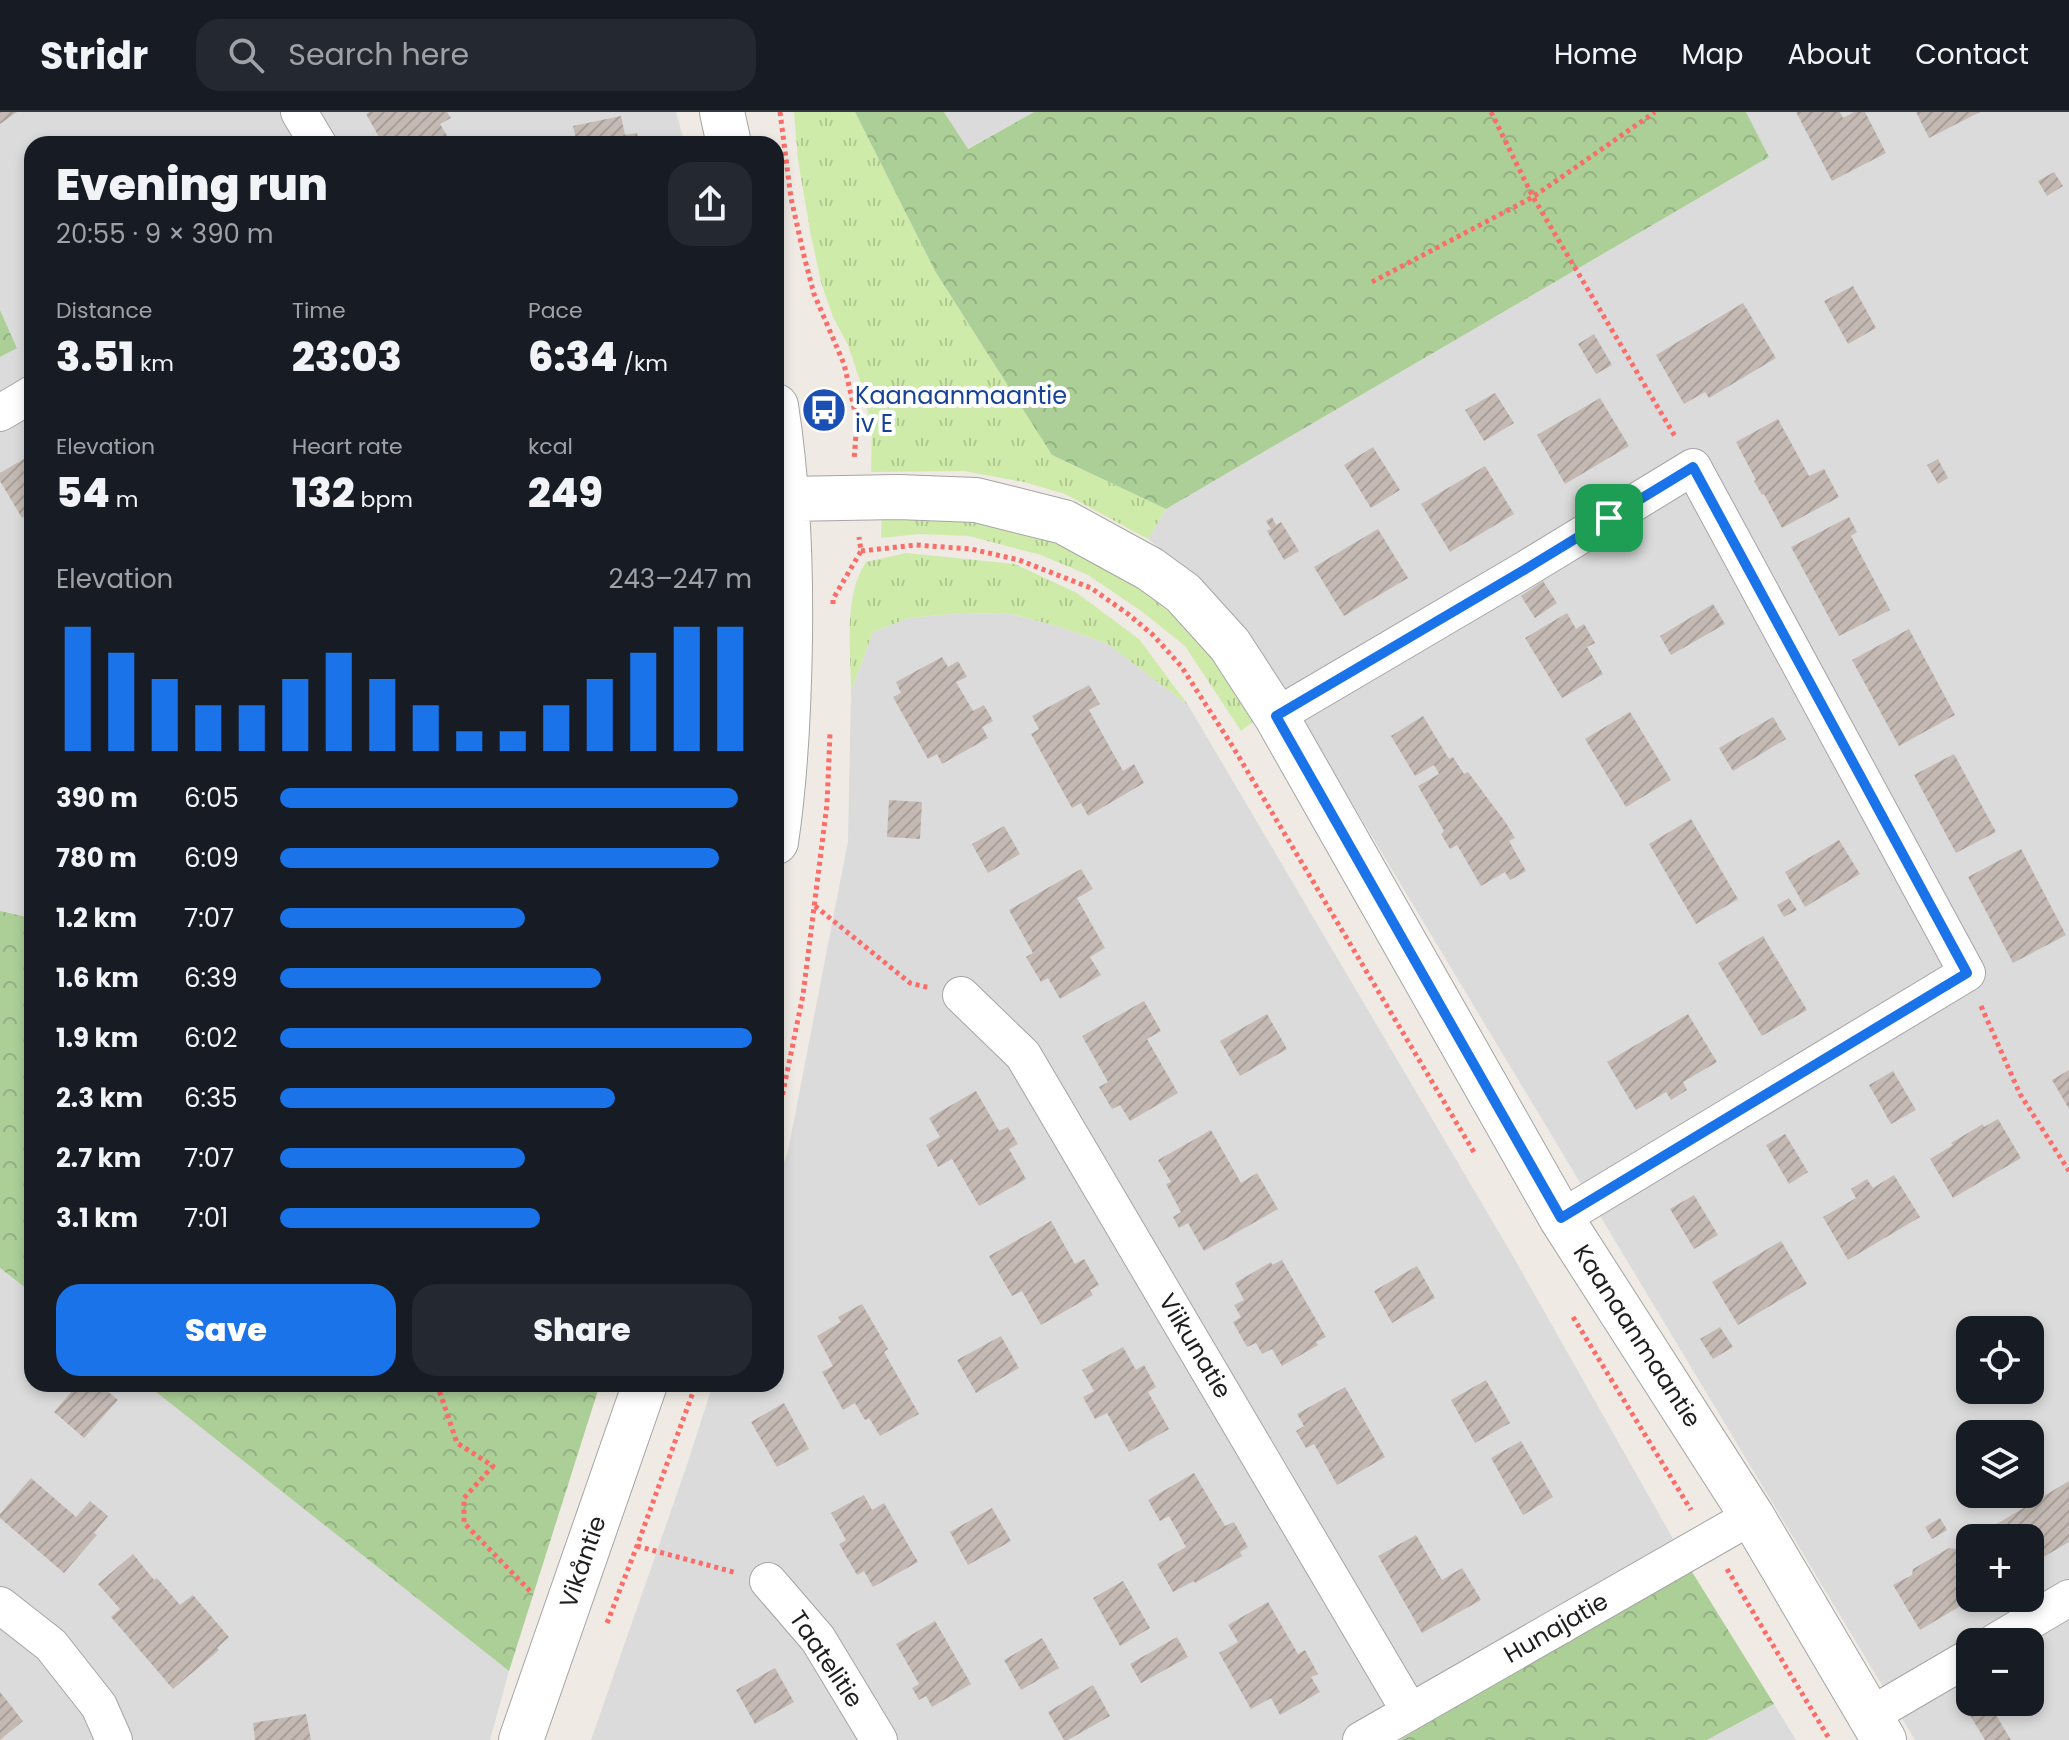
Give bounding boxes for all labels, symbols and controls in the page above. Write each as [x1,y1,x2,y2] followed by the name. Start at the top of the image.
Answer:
[196,19,756,91] search box
[40,29,148,82] text: Stridr
[224,33,268,77] icon: search
[288,33,469,76] text: Search here
[1554,35,1637,74] text: Home
[1681,35,1743,74] text: Map
[1787,35,1871,74] text: About
[1915,35,2029,74] text: Contact
[56,154,328,215] text: Evening run
[668,162,752,246] button: share
[56,216,274,252] text: 20:55 · 9 × 390 m
[56,295,152,326] text: Distance
[292,295,346,326] text: Time
[528,295,583,326] text: Pace
[56,329,134,385] text: 3.51
[292,329,402,385] text: 23:03
[528,329,618,385] text: 6:34
[134,348,174,379] text: km
[618,348,668,379] text: /km
[855,379,1067,440] place label: Kaanaanmaantie iv E
[800,386,848,434] bus stop icon: Kaanaanmaantie iv E
[56,431,155,462] text: Elevation
[292,431,403,462] text: Heart rate
[528,431,573,462] text: kcal
[56,465,110,521] text: 54
[292,465,355,521] text: 132
[528,465,603,521] text: 249
[110,484,138,515] text: m
[355,484,413,515] text: bpm
[1575,484,1643,552] pin
[1587,496,1631,540] icon: arrive
[56,561,173,597] text: Elevation
[609,561,752,597] text: 243–247 m
[56,780,138,816] text: 390 m
[184,780,239,816] text: 6:05
[56,840,137,876] text: 780 m
[184,840,239,876] text: 6:09
[56,900,137,936] text: 1.2 km
[184,900,234,936] text: 7:07
[56,960,139,996] text: 1.6 km
[184,960,238,996] text: 6:39
[56,1020,138,1056] text: 1.9 km
[184,1020,237,1056] text: 6:02
[56,1080,143,1116] text: 2.3 km
[184,1080,238,1116] text: 6:35
[56,1140,141,1176] text: 2.7 km
[184,1140,234,1176] text: 7:07
[56,1200,138,1236] text: 3.1 km
[184,1200,228,1236] text: 7:01
[1566,1238,1709,1434] street label: Kaanaanmaantie
[56,1284,396,1376] button: Save
[412,1284,752,1376] button: Share
[1151,1287,1240,1404] street label: Viikunatie
[1956,1316,2044,1716] map controls
[1956,1316,2044,1404] button: locate
[1956,1420,2044,1508] button: layers
[551,1511,614,1612] street label: Vikåntie
[1956,1524,2044,1612] button: +
[1498,1584,1614,1671] street label: Hunajatie
[782,1604,871,1714] street label: Taatelitie
[1956,1628,2044,1716] button: −

